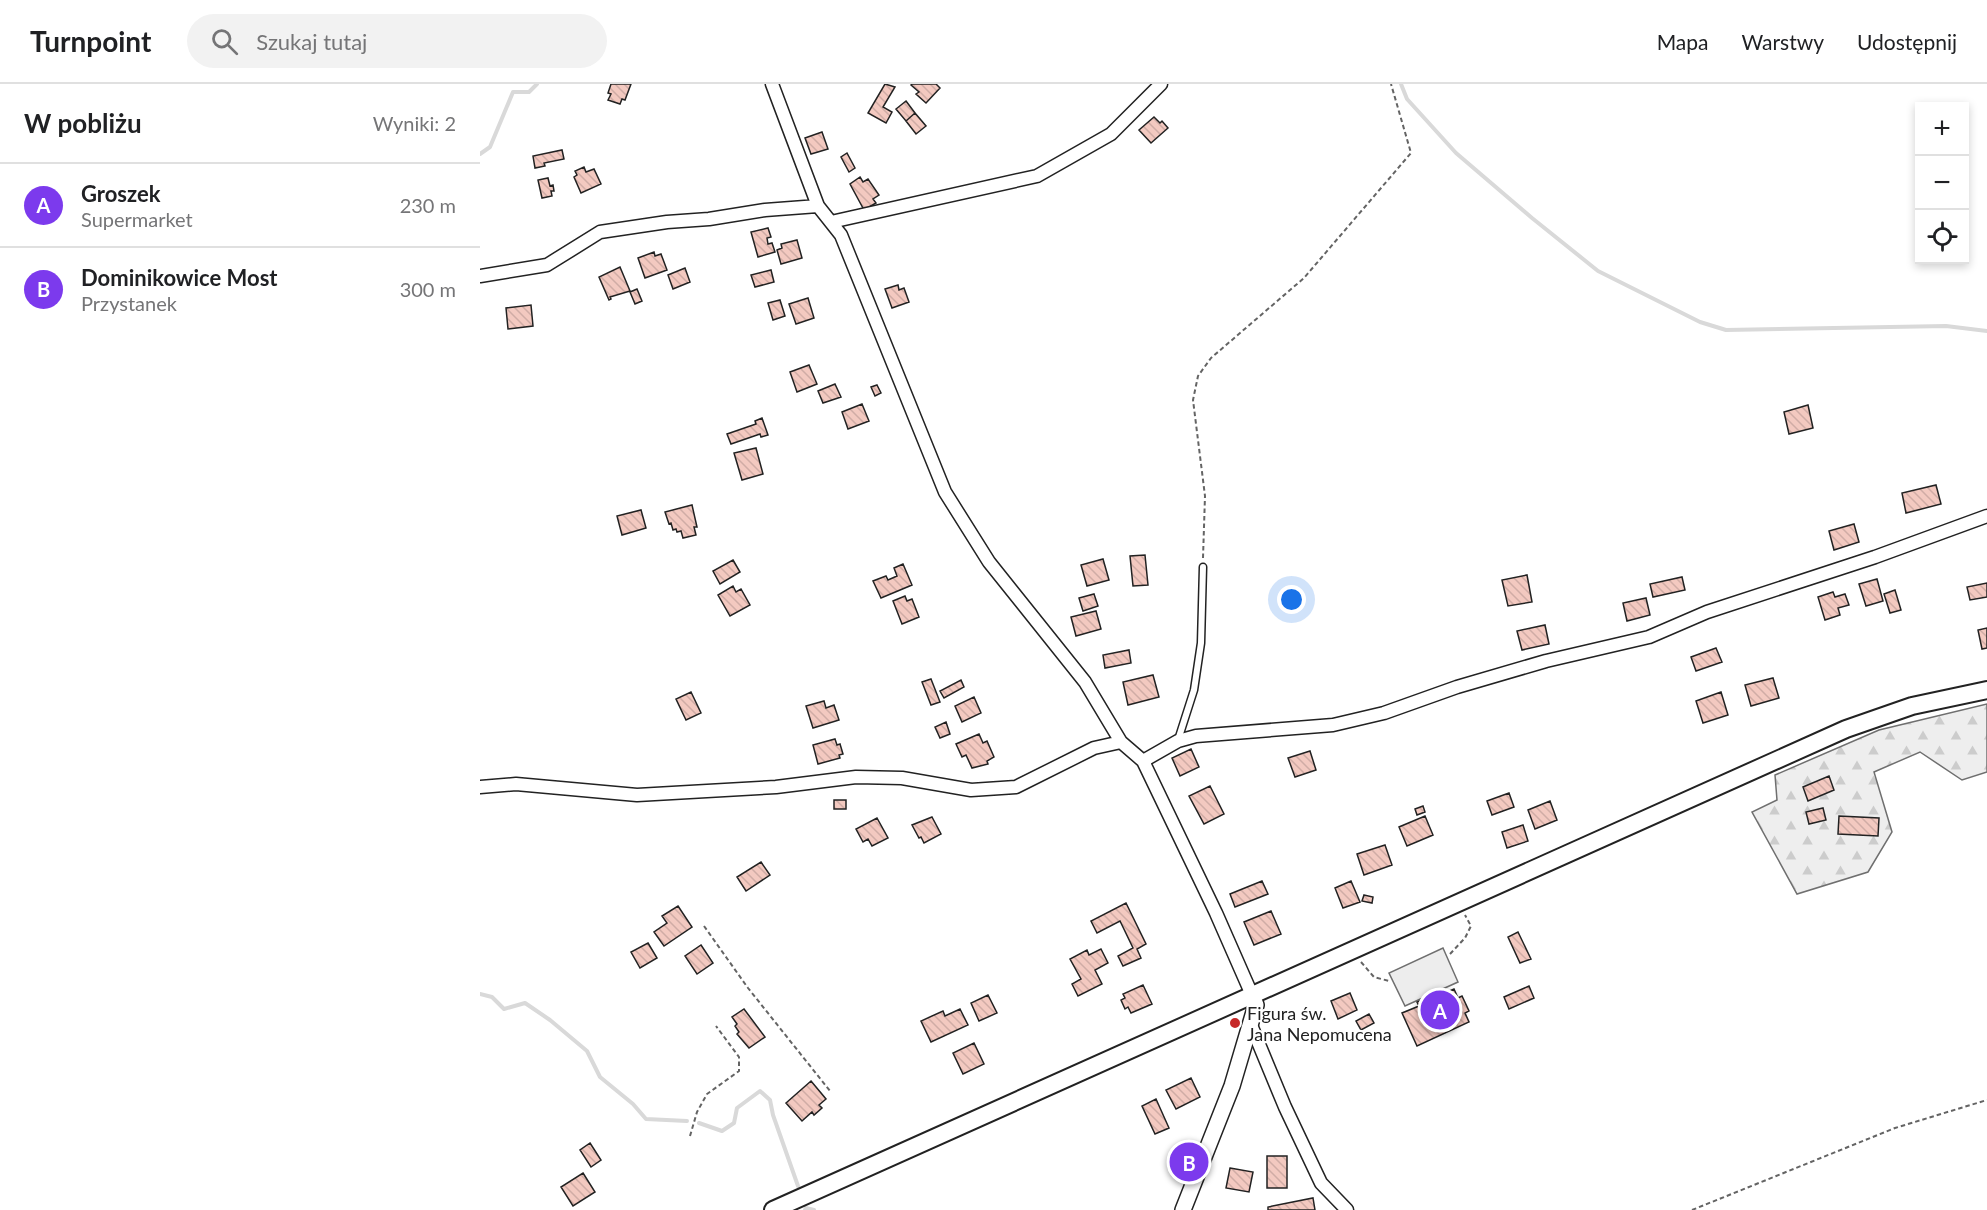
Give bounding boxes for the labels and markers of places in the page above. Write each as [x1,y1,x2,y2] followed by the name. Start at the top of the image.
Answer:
[1420,988,1460,1032] pin: A
[1247,1002,1392,1045] place label: Figura św. Jana Nepomucena
[1228,1016,1242,1030] marker: Figura św. Jana Nepomucena
[1170,1140,1208,1184] pin: B

